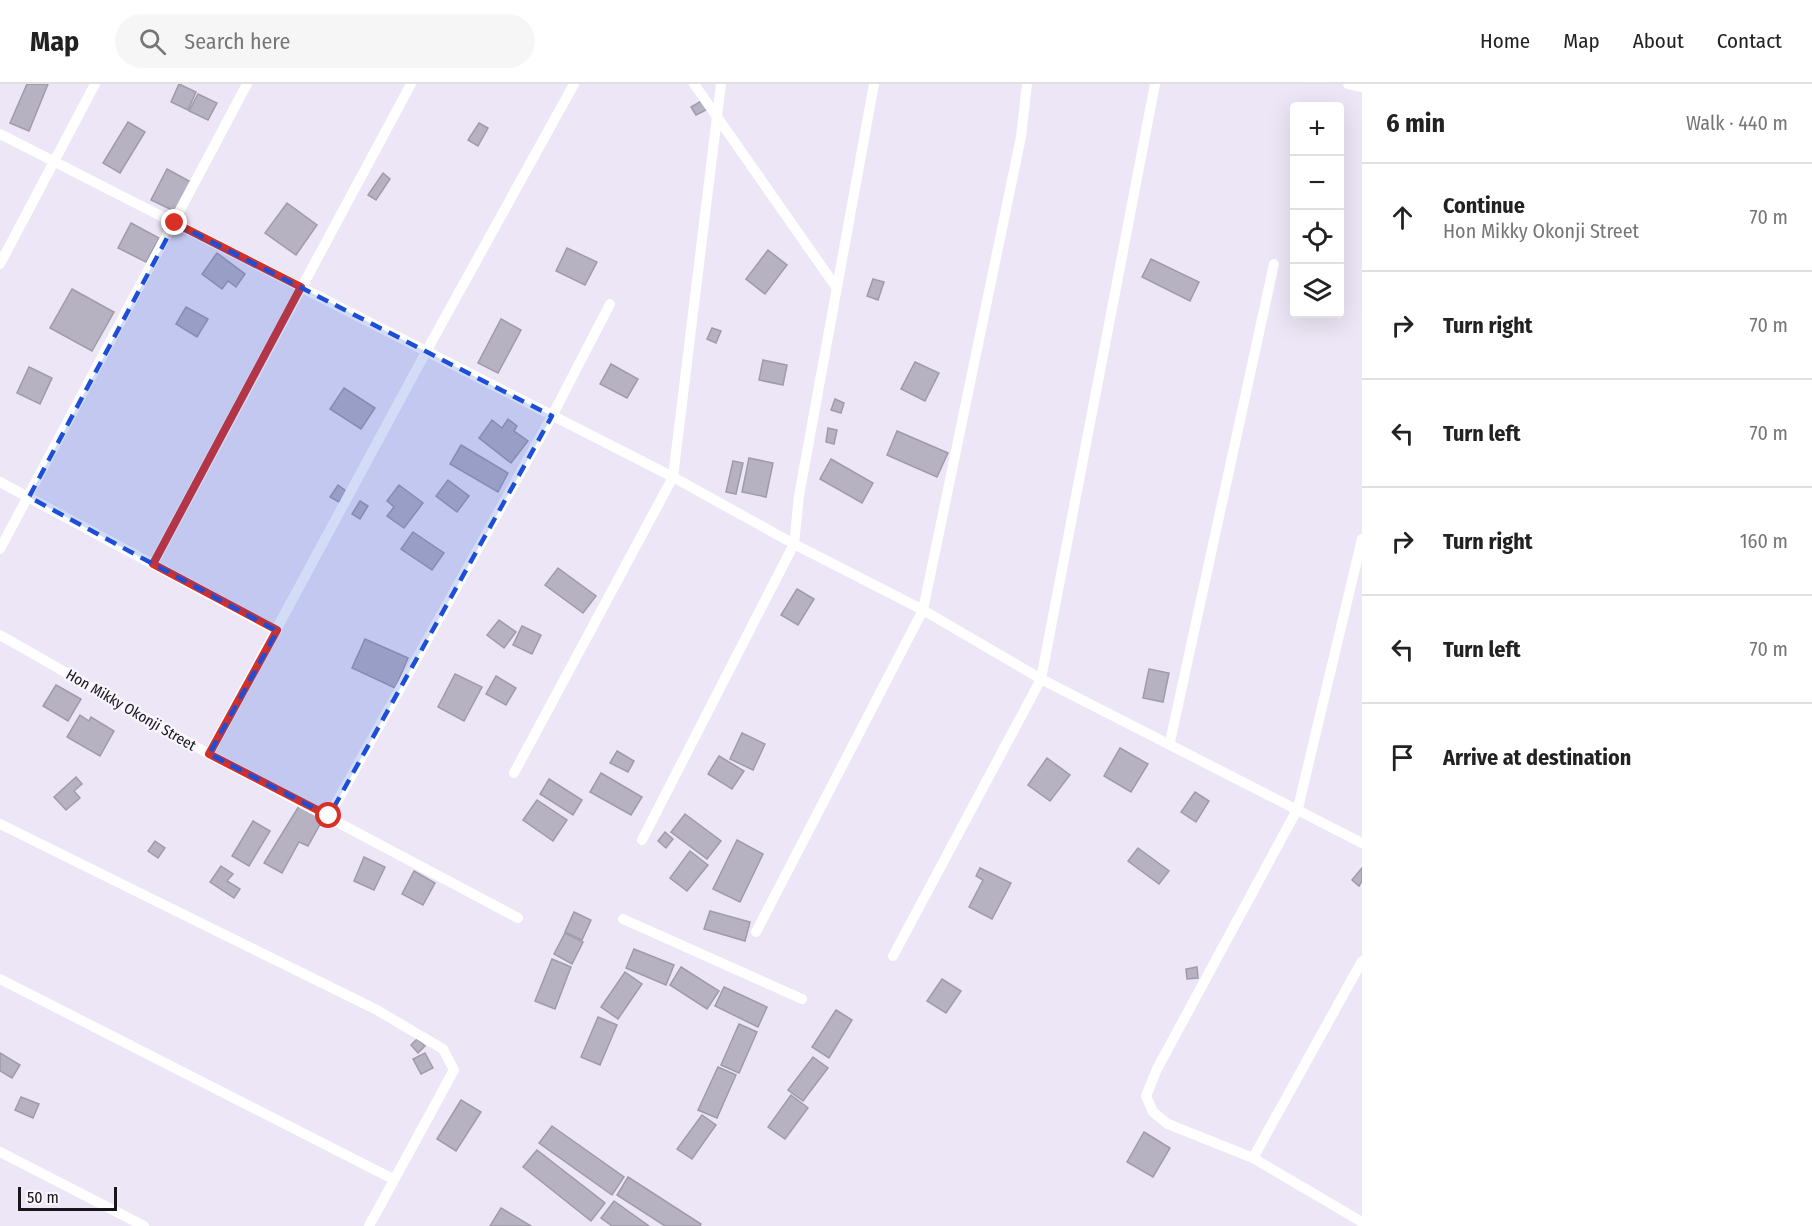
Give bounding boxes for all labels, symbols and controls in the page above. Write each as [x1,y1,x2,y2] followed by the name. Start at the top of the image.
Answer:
[115,14,535,68] search box
[30,25,79,58] text: Map
[136,25,169,58] icon: search
[184,28,290,55] text: Search here
[1480,28,1530,54] text: Home
[1563,28,1600,54] text: Map
[1633,28,1684,54] text: About
[1717,28,1782,54] text: Contact
[1290,102,1344,318] map controls
[1290,102,1344,156] button: +
[1386,108,1445,139] text: 6 min
[1686,111,1788,135] text: Walk · 440 m
[1290,156,1344,210] button: −
[1443,192,1525,219] text: Continue
[1386,201,1419,234] icon: ahead
[1750,205,1788,229] text: 70 m
[161,209,187,235] route end
[1290,210,1344,264] button: locate
[1443,219,1639,243] text: Hon Mikky Okonji Street
[1290,264,1344,318] button: layers
[1386,309,1419,342] icon: right
[1443,312,1532,339] text: Turn right
[1750,313,1788,337] text: 70 m
[1386,417,1419,450] icon: left
[1443,420,1521,447] text: Turn left
[1750,421,1788,445] text: 70 m
[1386,525,1419,558] icon: right
[1443,528,1532,555] text: Turn right
[1740,529,1788,553] text: 160 m
[1386,633,1419,666] icon: left
[1443,636,1521,663] text: Turn left
[1750,637,1788,661] text: 70 m
[63,665,199,755] street label: Hon Mikky Okonji Street
[1386,741,1419,774] icon: arrive
[1443,744,1631,771] text: Arrive at destination
[315,802,341,828] route start
[18,1184,117,1212] scale bar
[27,1188,59,1207] text: 50 m

